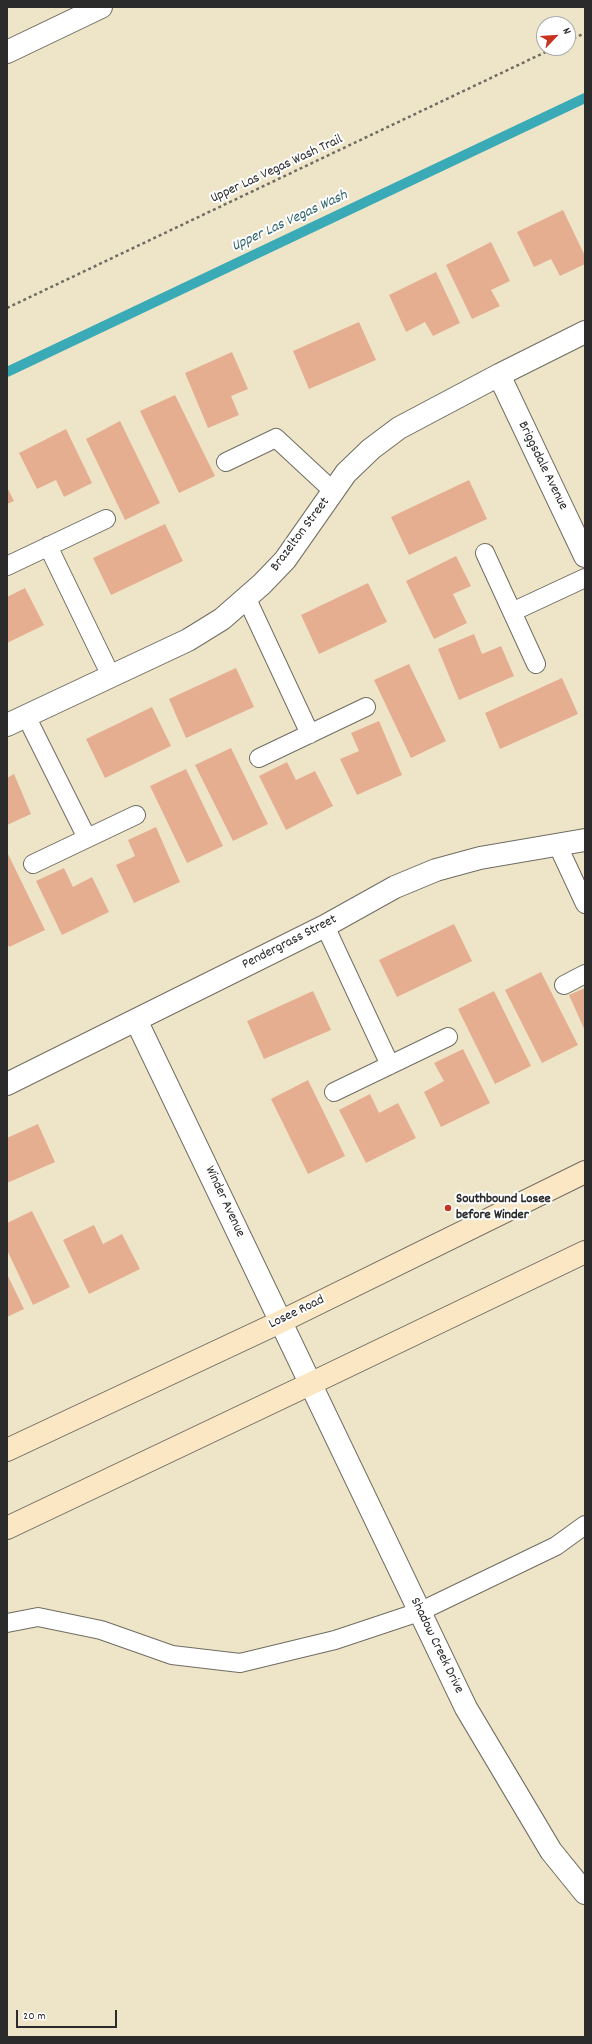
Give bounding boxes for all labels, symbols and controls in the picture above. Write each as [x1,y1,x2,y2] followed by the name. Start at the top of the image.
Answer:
[536,16,576,56] north arrow
[558,26,574,37] text: N
[208,132,346,208] street label: Upper Las Vegas Wash Trail
[229,187,351,257] water label: Upper Las Vegas Wash
[513,419,571,513] street label: Briggsdale Avenue
[268,495,334,575] street label: Brazelton Street
[240,912,340,974] street label: Pendergrass Street
[200,1164,248,1240] street label: Winder Avenue
[456,1192,551,1224] place label: Southbound Losee before Winder
[443,1203,453,1213] marker: Southbound Losee before Winder
[267,1292,327,1334] street label: Losee Road
[406,1595,466,1697] street label: Shadow Creek Drive
[18,2002,119,2028] scale bar
[23,2008,46,2025] text: 20 m

